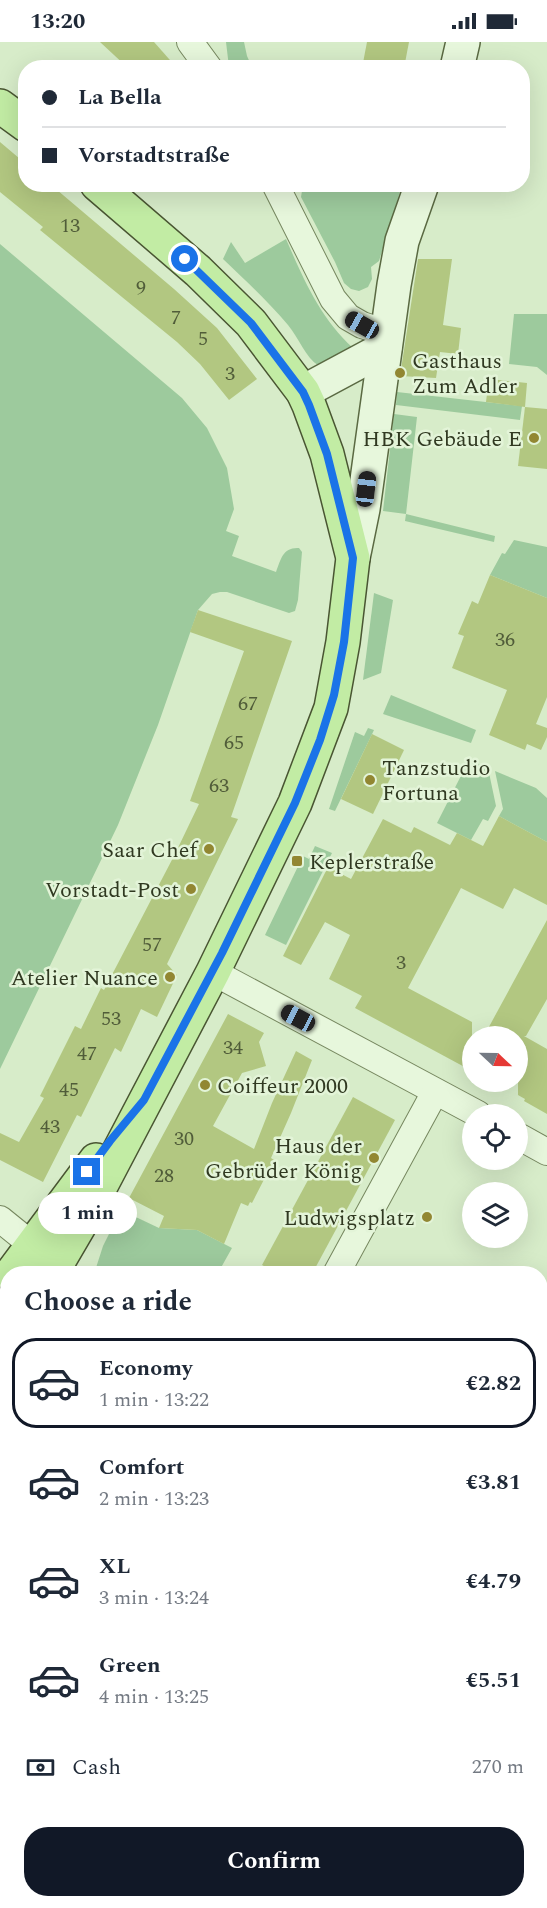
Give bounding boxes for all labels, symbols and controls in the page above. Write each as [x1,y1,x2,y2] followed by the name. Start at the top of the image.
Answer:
[30,5,85,38] text: 13:20
[78,81,162,114] text: La Bella
[78,139,230,172] text: Vorstadtstraße
[60,211,80,241] house number: 13
[171,245,198,272] route start
[136,273,146,303] house number: 9
[171,303,181,333] house number: 7
[342,308,382,342] car
[198,324,208,354] house number: 5
[412,345,517,403] place label: Gasthaus Zum Adler
[225,359,235,389] house number: 3
[393,366,407,380] marker: Gasthaus Zum Adler
[363,423,522,456] place label: HBK Gebäude E
[527,431,541,445] marker: HBK Gebäude E
[355,470,377,508] car
[495,625,515,655] house number: 36
[238,689,258,719] house number: 67
[224,728,244,758] house number: 65
[382,752,490,810] place label: Tanzstudio Fortuna
[209,771,229,801] house number: 63
[363,773,377,787] marker: Tanzstudio Fortuna
[102,834,198,867] place label: Saar Chef
[202,842,216,856] marker: Saar Chef
[309,846,434,879] place label: Keplerstraße
[290,854,304,868] marker: Keplerstraße
[45,874,179,907] place label: Vorstadt-Post
[184,882,198,896] marker: Vorstadt-Post
[142,930,162,960] house number: 57
[396,948,406,978] house number: 3
[11,962,158,995] place label: Atelier Nuance
[163,970,177,984] marker: Atelier Nuance
[278,1002,318,1034] car
[101,1004,121,1034] house number: 53
[462,1026,528,1092] north arrow
[462,1026,528,1248] map controls
[223,1033,243,1063] house number: 34
[77,1039,97,1069] house number: 47
[217,1070,348,1103] place label: Coiffeur 2000
[59,1075,79,1105] house number: 45
[198,1078,212,1092] marker: Coiffeur 2000
[462,1104,528,1170] button: locate
[40,1112,60,1142] house number: 43
[174,1124,194,1154] house number: 30
[205,1130,362,1188] place label: Haus der Gebrüder König
[367,1151,381,1165] marker: Haus der Gebrüder König
[73,1158,100,1185] route end
[154,1161,174,1191] house number: 28
[462,1182,528,1248] button: layers
[38,1193,136,1235] callout: 1 min
[61,1198,114,1228] text: 1 min
[284,1202,415,1235] place label: Ludwigsplatz
[420,1210,434,1224] marker: Ludwigsplatz
[24,1281,192,1323] text: Choose a ride
[99,1352,192,1385] text: Economy
[27,1356,81,1410] icon: car
[466,1367,521,1400] text: €2.82
[99,1385,209,1415] text: 1 min · 13:22
[99,1451,184,1484] text: Comfort
[27,1455,81,1509] icon: car
[466,1466,521,1499] text: €3.81
[99,1484,209,1514] text: 2 min · 13:23
[99,1550,130,1583] text: XL
[27,1554,81,1608] icon: car
[466,1565,521,1598] text: €4.79
[99,1583,209,1613] text: 3 min · 13:24
[99,1649,161,1682] text: Green
[27,1653,81,1707] icon: car
[466,1664,521,1697] text: €5.51
[99,1682,209,1712] text: 4 min · 13:25
[24,1751,57,1784] icon: cash
[72,1751,121,1784] text: Cash
[472,1752,524,1782] text: 270 m
[24,1827,524,1896] button: Confirm

